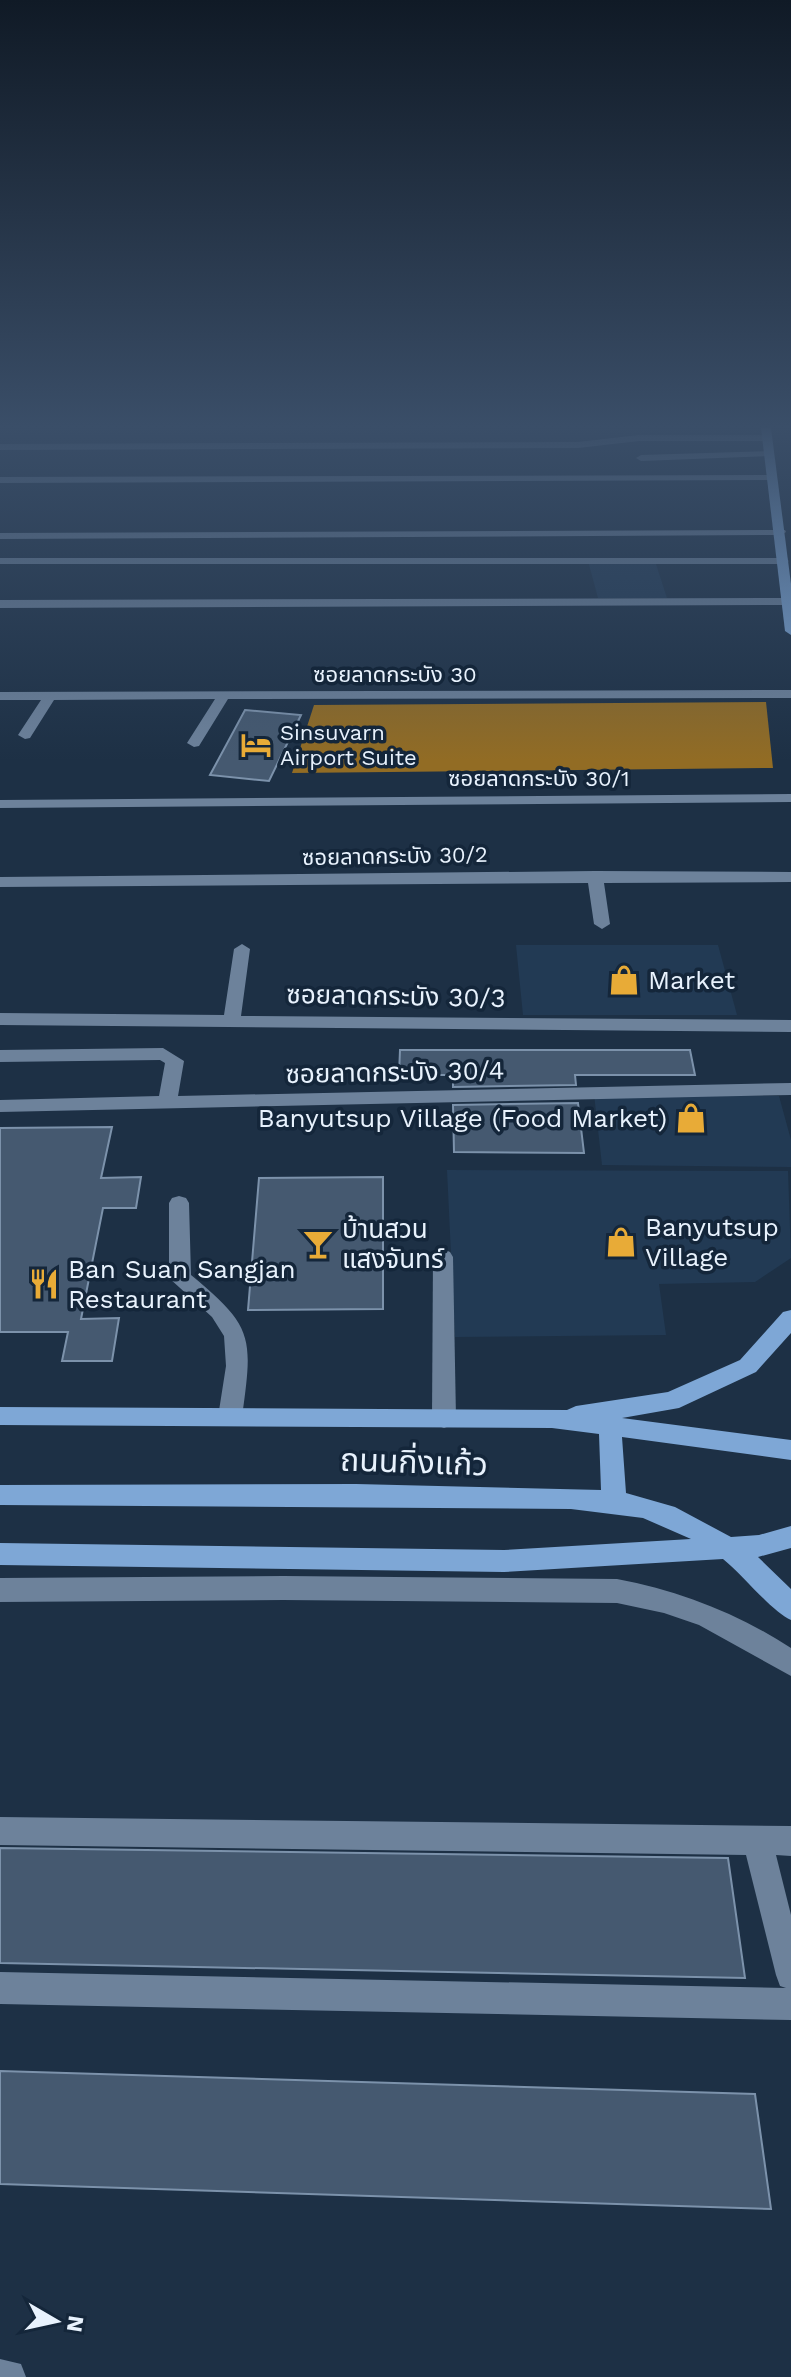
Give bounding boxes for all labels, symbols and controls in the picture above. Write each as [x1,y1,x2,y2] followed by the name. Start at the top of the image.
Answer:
[313,662,477,687] street label: ซอยลาดกระบัง 30
[280,720,417,770] place label: Sinsuvarn Airport Suite
[239,728,273,762] hotel icon: Sinsuvarn Airport Suite
[448,766,630,791] street label: ซอยลาดกระบัง 30/1
[302,842,488,870] street label: ซอยลาดกระบัง 30/2
[607,963,641,997] shop icon: Market
[648,965,735,995] place label: Market
[286,979,506,1013] street label: ซอยลาดกระบัง 30/3
[285,1055,505,1089] street label: ซอยลาดกระบัง 30/4
[674,1101,708,1135] shop icon: Banyutsup Village (Food Market)
[258,1103,667,1133] place label: Banyutsup Village (Food Market)
[645,1212,779,1272] place label: Banyutsup Village
[342,1214,445,1274] place label: บ้านสวน แสงจันทร์
[604,1225,638,1259] shop icon: Banyutsup Village
[301,1227,335,1261] bar icon: บ้านสวน แสงจันทร์
[68,1254,296,1314] place label: Ban Suan Sangjan Restaurant
[27,1267,61,1301] restaurant icon: Ban Suan Sangjan Restaurant
[339,1439,489,1484] street label: ถนนกิ่งแก้ว
[16,2281,96,2361] north arrow
[62,2314,89,2334] text: N

